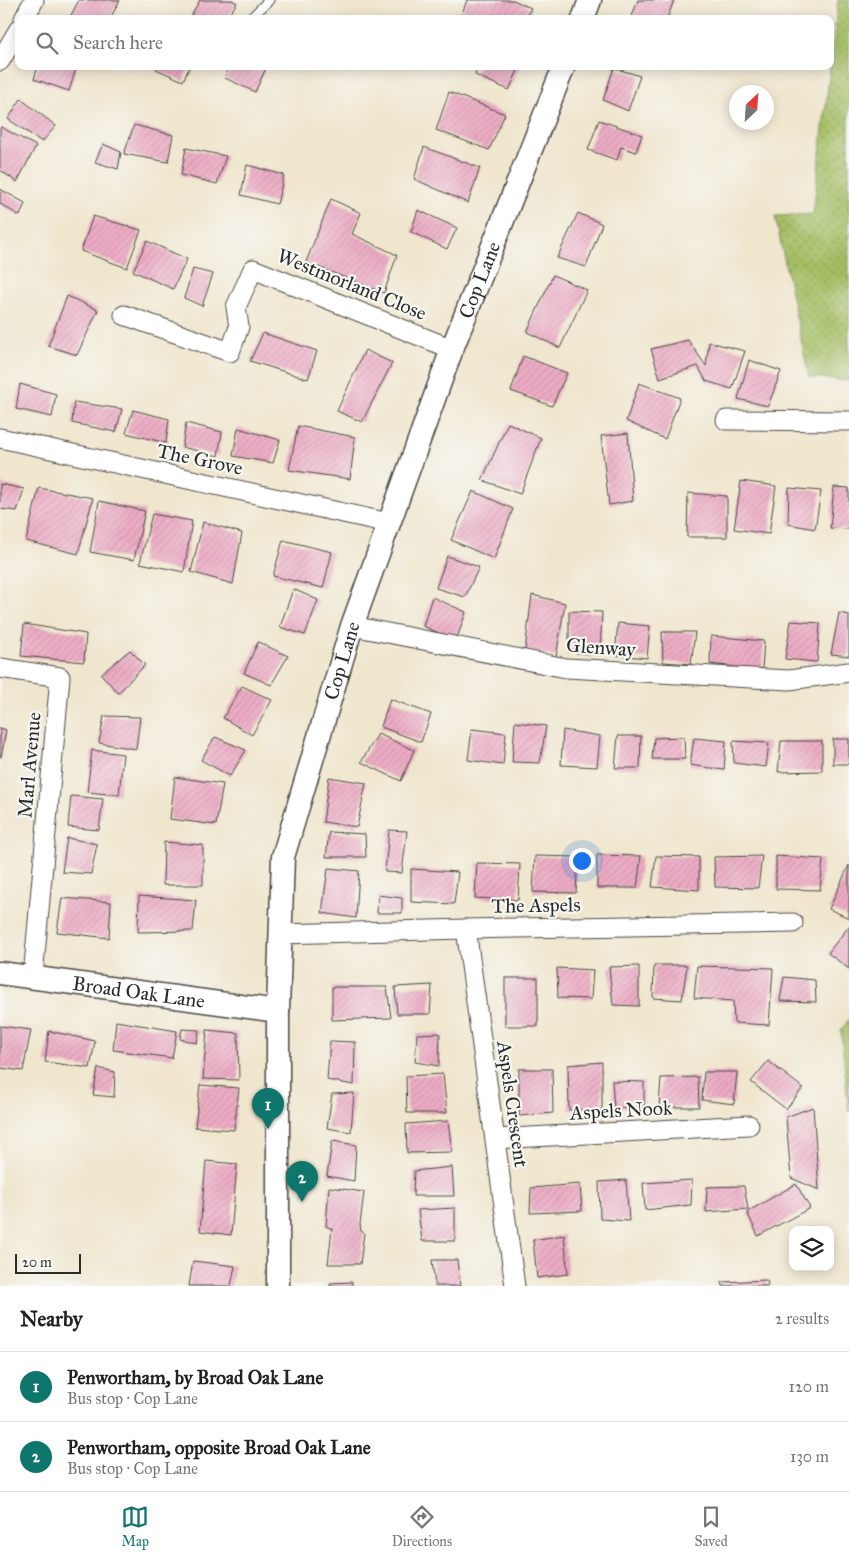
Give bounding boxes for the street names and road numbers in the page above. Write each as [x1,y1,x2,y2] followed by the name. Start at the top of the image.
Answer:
[453,238,505,322] street label: Cop Lane
[274,243,430,325] street label: Westmorland Close
[155,438,245,480] street label: The Grove
[319,619,365,703] street label: Cop Lane
[565,633,637,661] street label: Glenway
[12,711,46,819] street label: Marl Avenue
[491,892,581,918] street label: The Aspels
[71,971,206,1013] street label: Broad Oak Lane
[492,1038,534,1169] street label: Aspels Crescent
[568,1095,673,1125] street label: Aspels Nook

